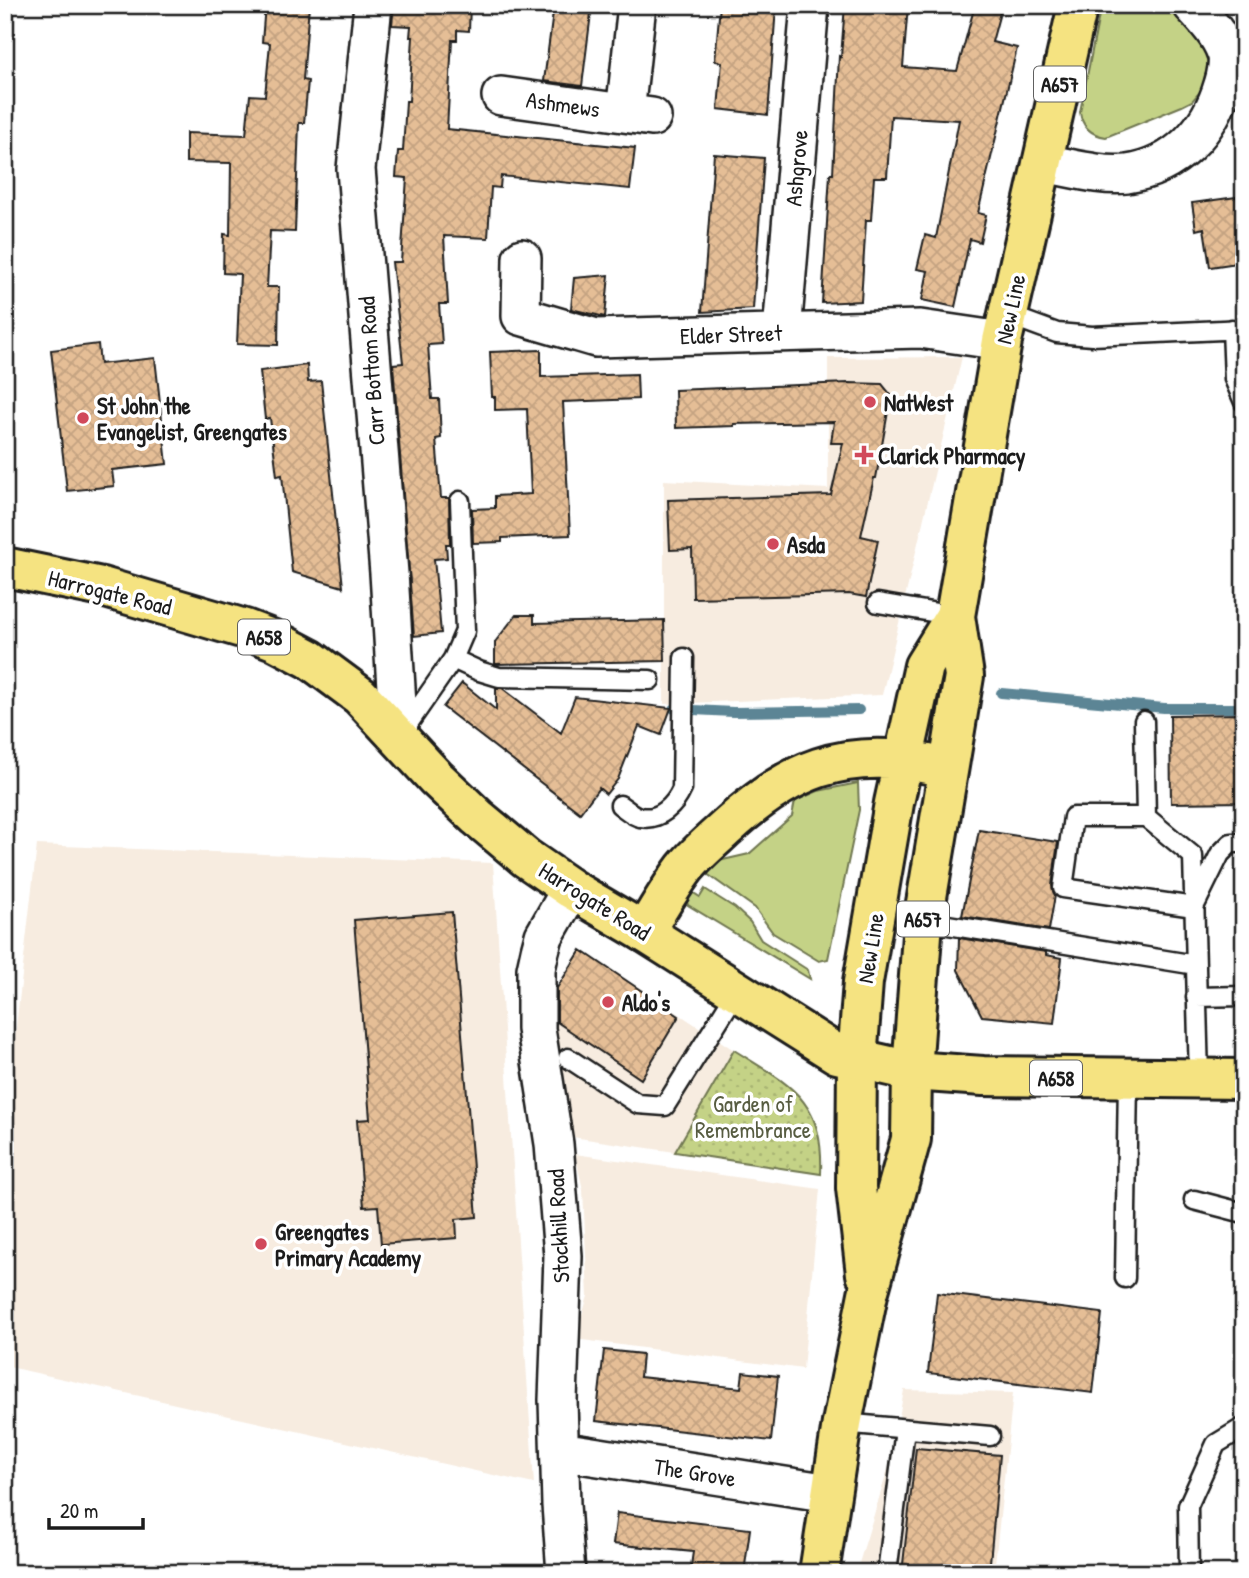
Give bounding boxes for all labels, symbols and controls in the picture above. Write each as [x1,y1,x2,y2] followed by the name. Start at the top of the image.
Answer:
[1034,66,1086,102] road number: A657
[524,83,602,125] street label: Ashmews
[777,129,815,207] street label: Ashgrove
[988,271,1032,347] street label: New Line
[350,295,392,447] street label: Carr Bottom Road
[679,317,784,351] street label: Elder Street
[884,387,954,418] place label: NatWest
[97,390,287,448] place label: St John the Evangelist, Greengates
[862,394,878,410] marker: NatWest
[75,410,91,426] marker: St John the Evangelist, Greengates
[878,440,1026,472] place label: Clarick Pharmacy
[856,447,872,463] marker: Clarick Pharmacy
[787,529,825,560] place label: Asda
[765,536,781,552] marker: Asda
[45,562,175,622] street label: Harrogate Road
[238,620,290,654] road number: A658
[533,854,657,948] street label: Harrogate Road
[897,902,949,936] road number: A657
[849,911,891,985] street label: New Line
[622,987,670,1018] place label: Aldo's
[600,994,616,1010] marker: Aldo's
[1030,1060,1082,1096] road number: A658
[695,1088,811,1145] park label: Garden of Remembrance
[540,1168,576,1284] street label: Stockhill Road
[275,1216,422,1274] place label: Greengates Primary Academy
[253,1236,269,1252] marker: Greengates Primary Academy
[652,1450,738,1494] street label: The Grove
[49,1487,144,1531] scale bar
[60,1496,98,1525] text: 20 m

